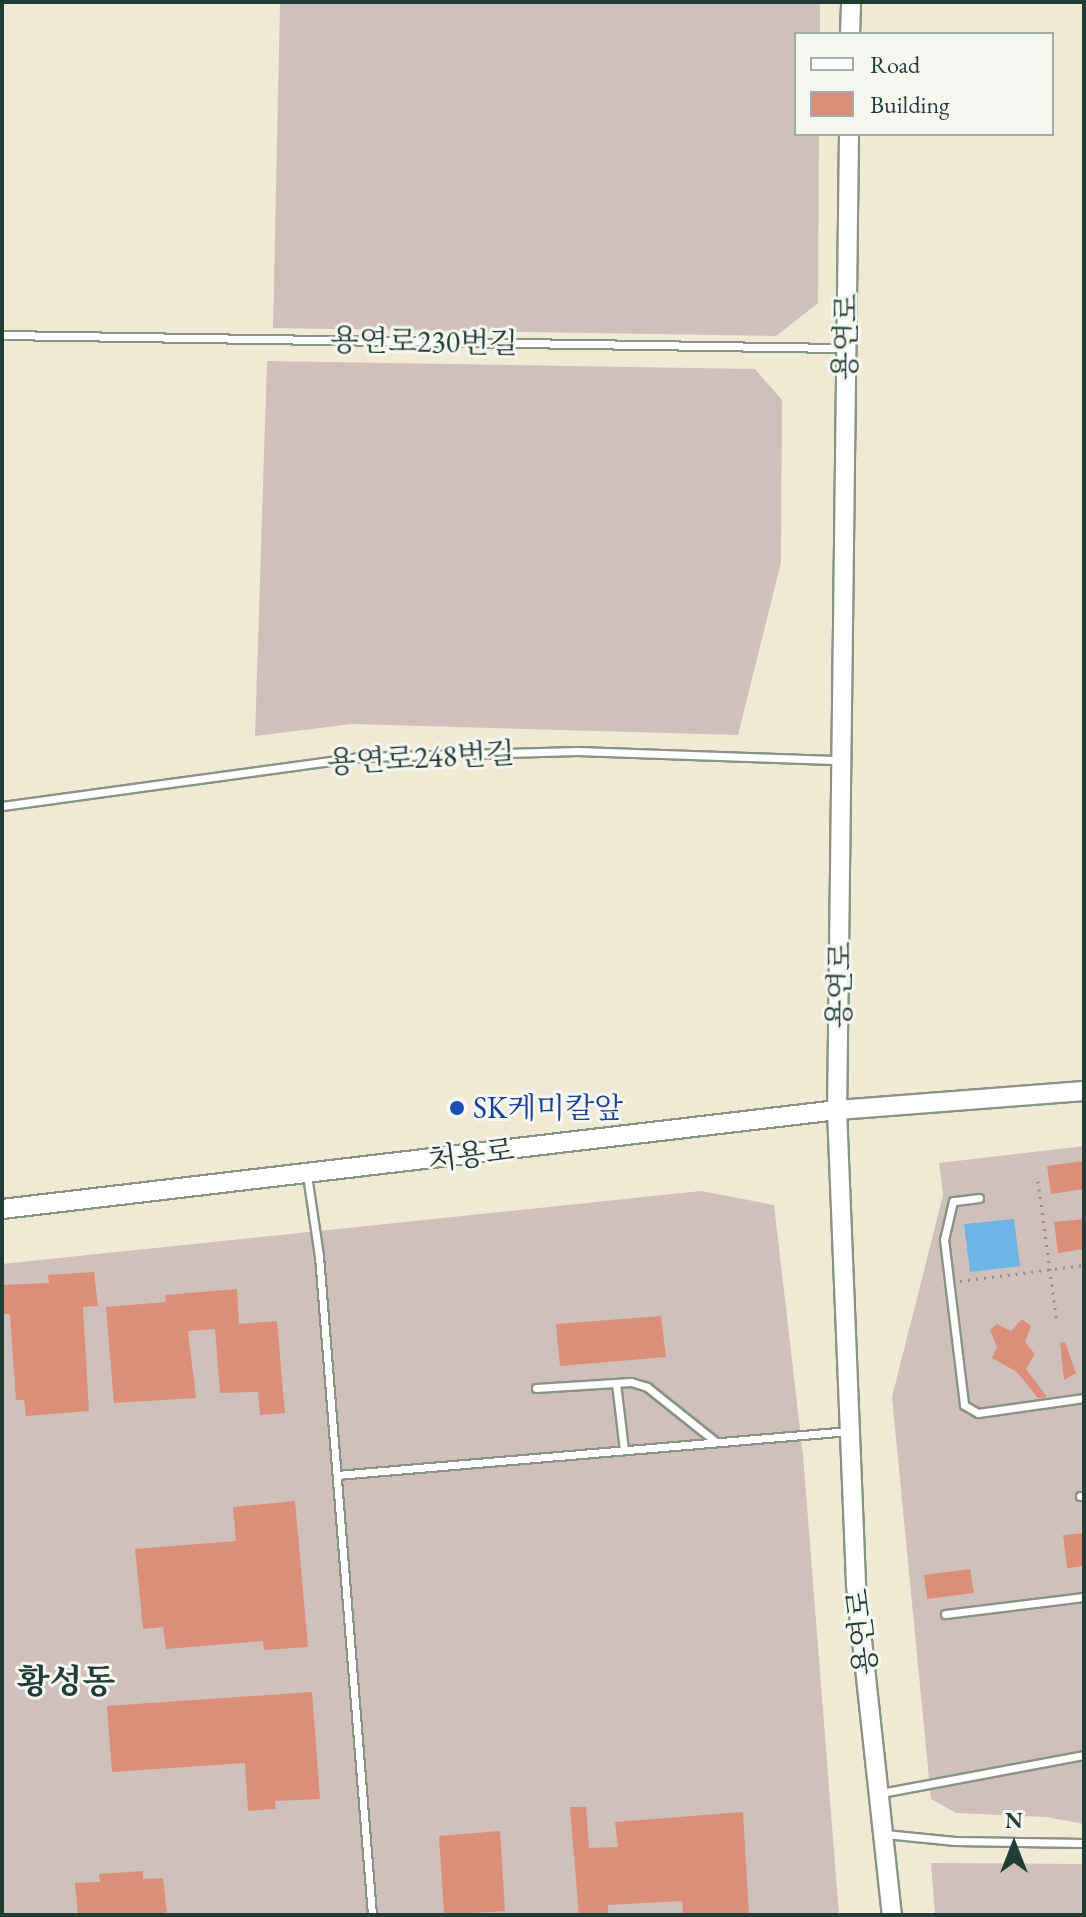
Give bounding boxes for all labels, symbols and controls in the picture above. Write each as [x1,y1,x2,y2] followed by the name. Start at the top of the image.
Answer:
[794,32,1054,136] legend
[870,49,920,80] text: Road
[870,89,950,120] text: Building
[827,293,865,381] street label: 용연로
[330,322,518,362] street label: 용연로230번길
[326,735,516,781] street label: 용연로248번길
[821,941,859,1029] street label: 용연로
[473,1090,623,1126] place label: SK케미칼앞
[448,1099,466,1117] marker: SK케미칼앞
[426,1132,516,1178] street label: 처용로
[840,1587,884,1677] street label: 용연로
[17,1662,115,1702] district label: 황성동
[974,1805,1054,1885] north arrow
[1005,1806,1023,1835] text: N

